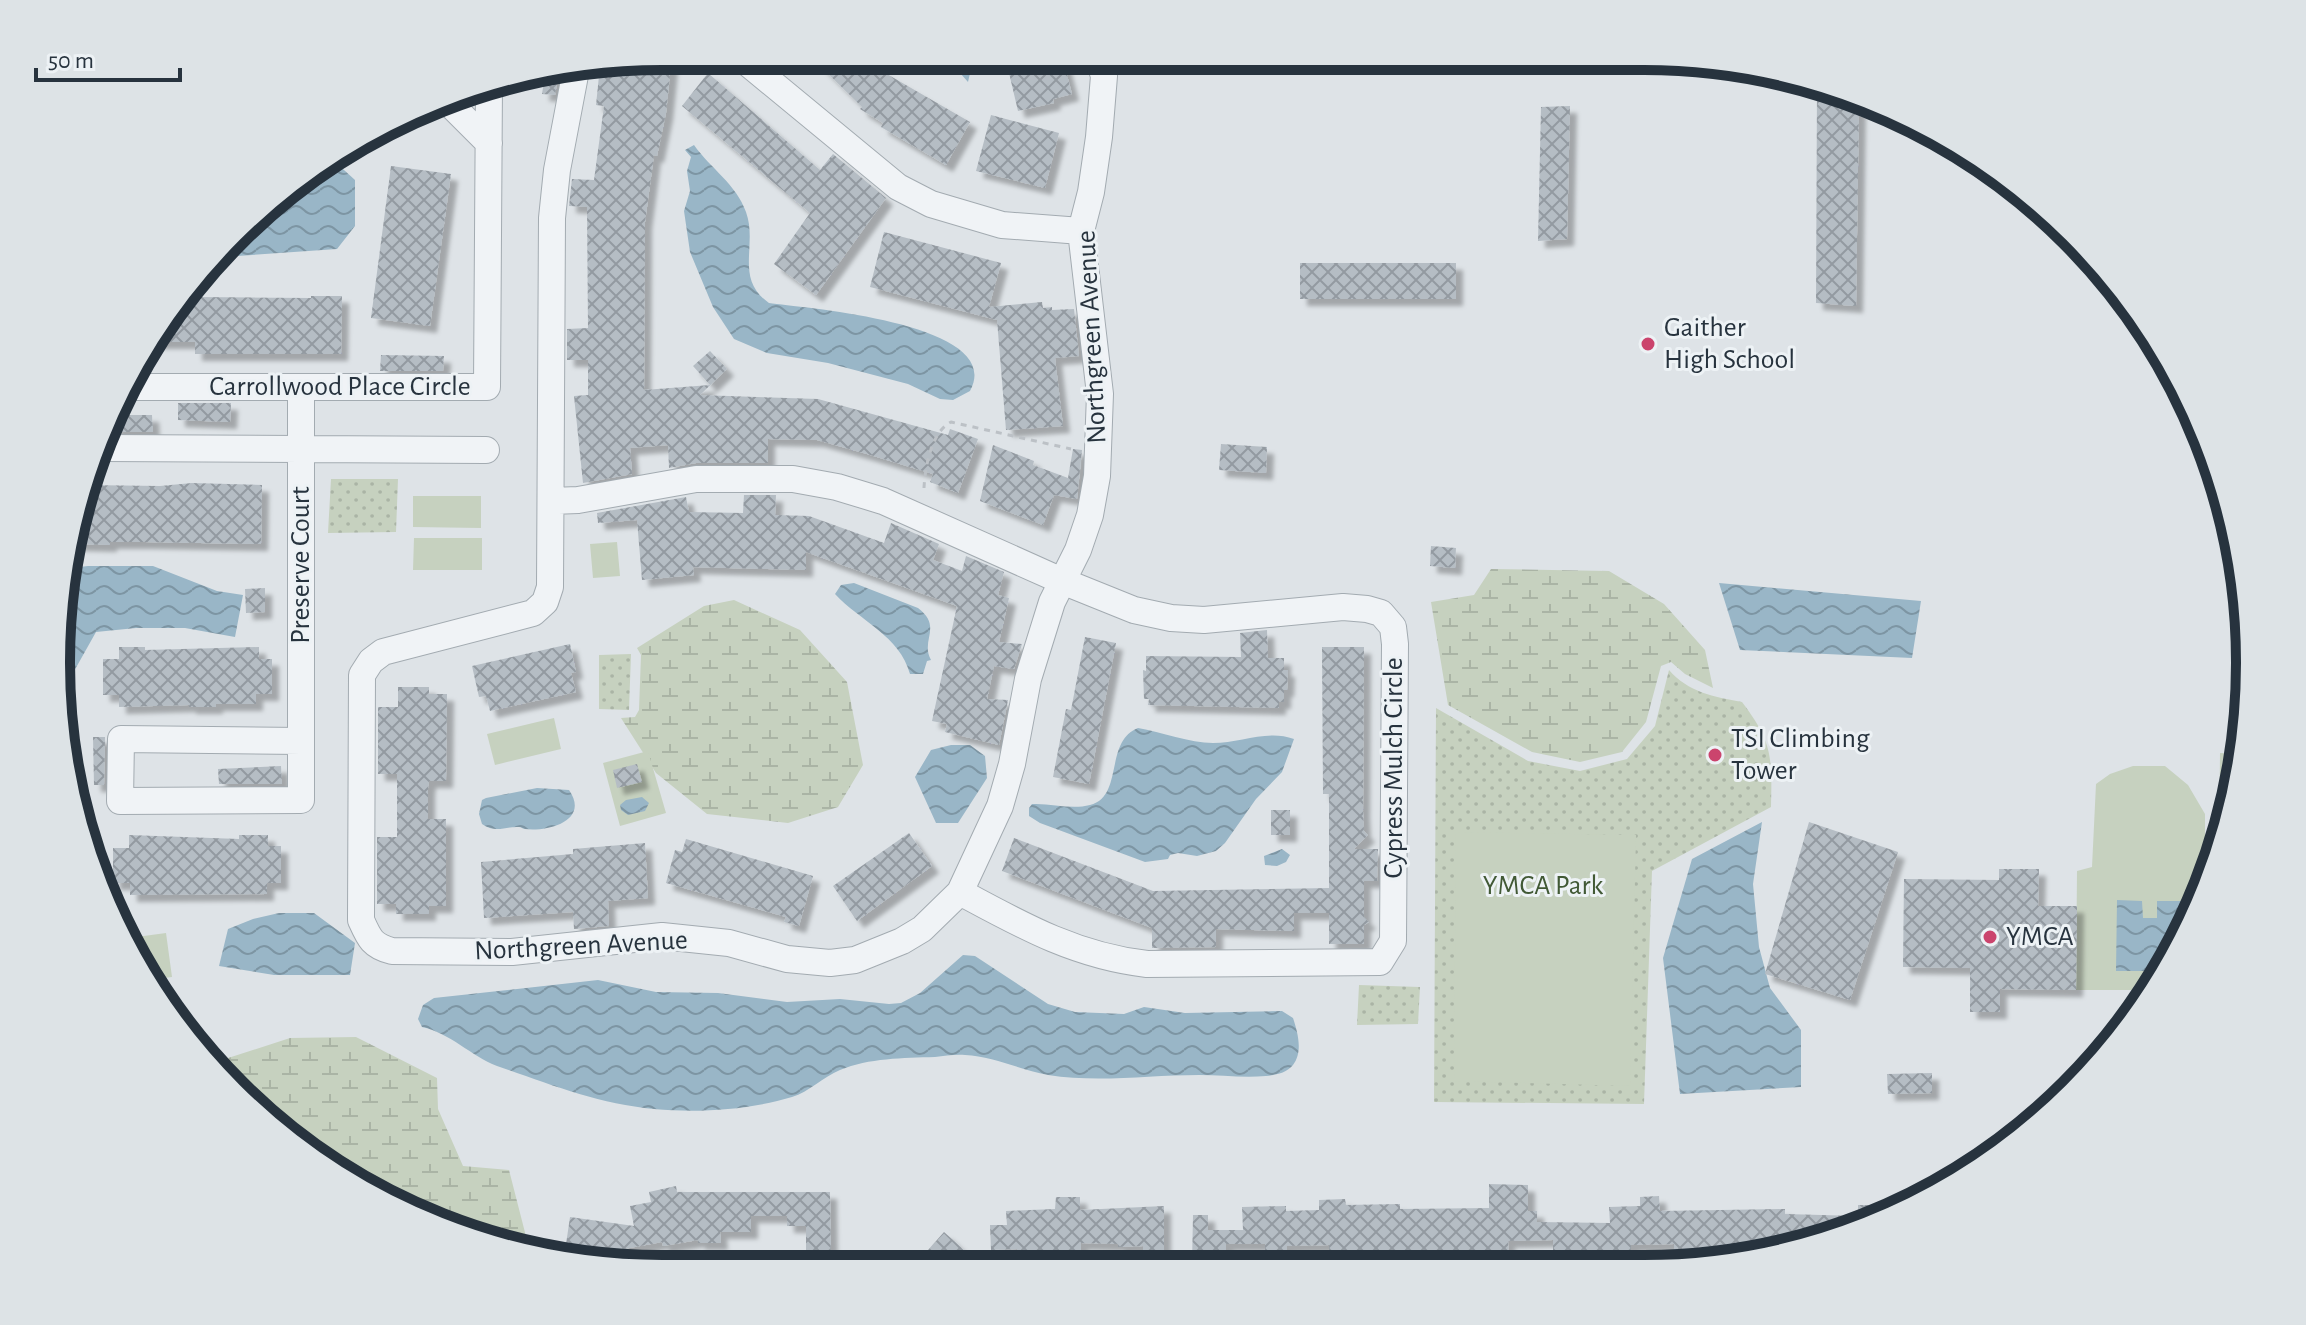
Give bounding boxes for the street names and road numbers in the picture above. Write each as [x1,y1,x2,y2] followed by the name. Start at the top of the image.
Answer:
[1072,230,1112,444] street label: Northgreen Avenue
[209,373,471,401] street label: Carrollwood Place Circle
[287,486,315,644] street label: Preserve Court
[1380,657,1408,879] street label: Cypress Mulch Circle
[474,926,688,966] street label: Northgreen Avenue

